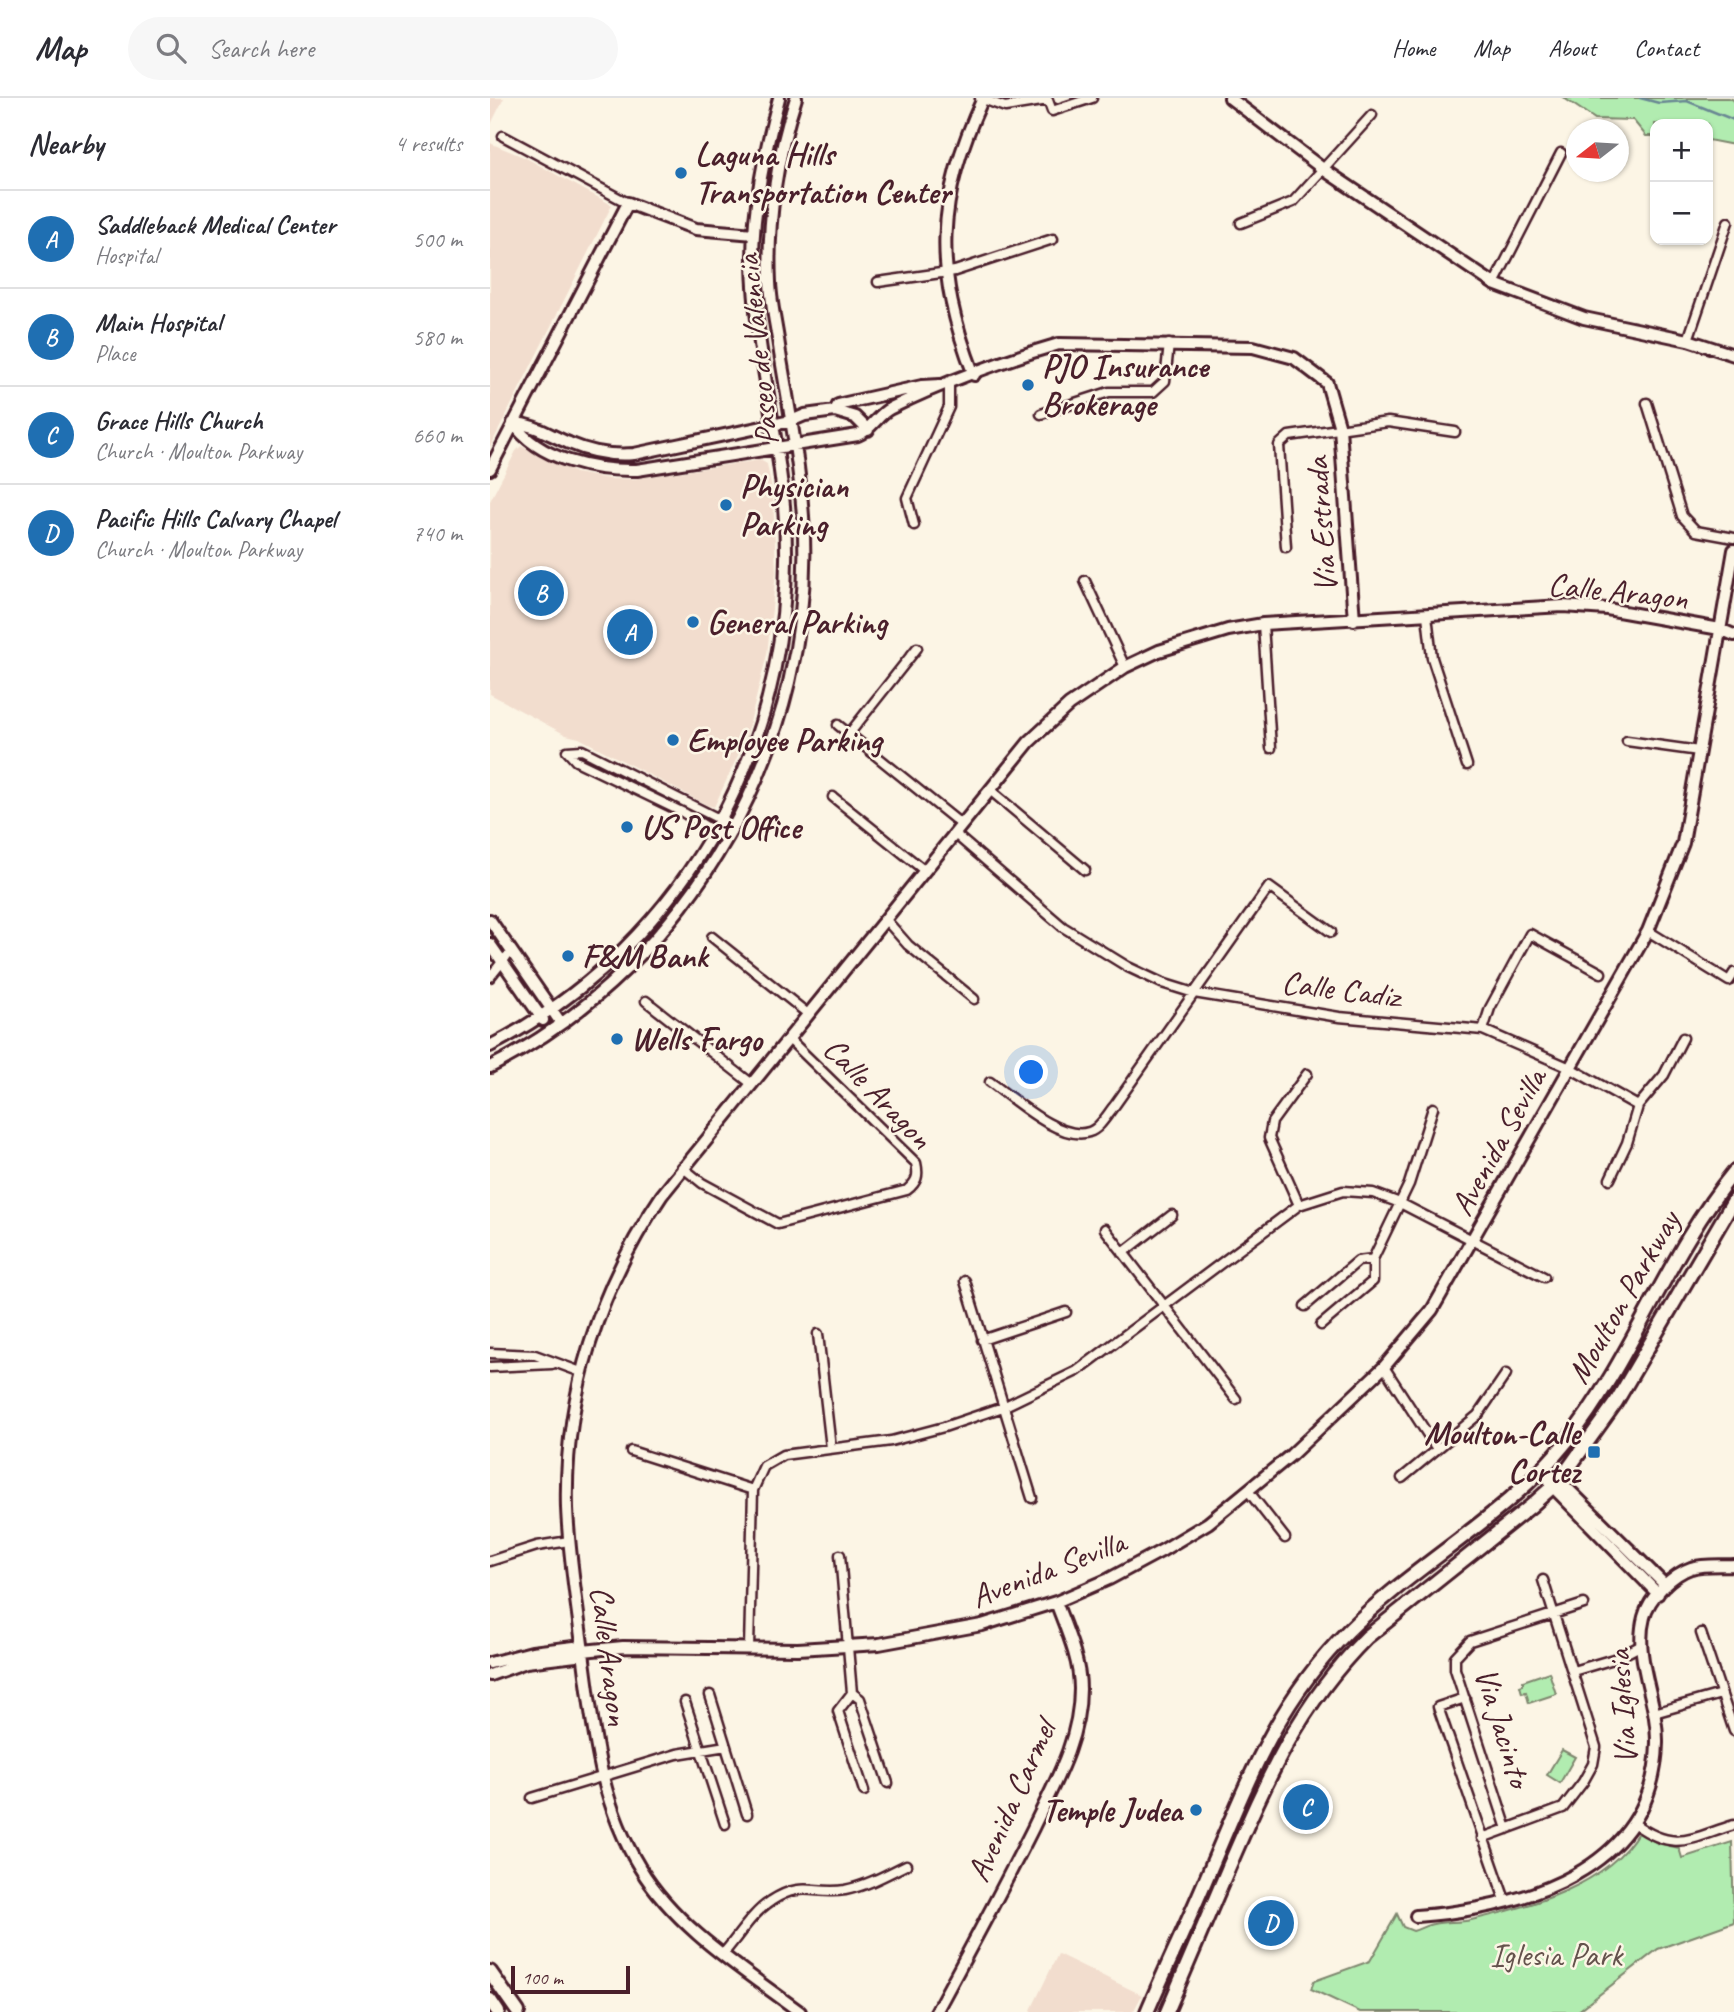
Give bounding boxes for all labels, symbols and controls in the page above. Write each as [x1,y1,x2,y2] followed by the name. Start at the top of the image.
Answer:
[128,17,618,80] search box
[35,27,86,69] text: Map
[152,29,190,67] icon: search
[208,32,314,65] text: Search here
[1392,33,1435,63] text: Home
[1473,33,1510,63] text: Map
[1548,33,1596,63] text: About
[1634,33,1699,63] text: Contact
[1566,119,1629,182] north arrow
[1650,119,1713,245] map controls
[1650,119,1713,182] button: +
[28,125,104,163] text: Nearby
[395,129,462,158] text: 4 results
[695,133,953,213] place label: Laguna Hills Transportation Center
[673,165,689,181] marker: Laguna Hills Transportation Center
[1650,182,1713,245] button: −
[95,208,335,241] text: Saddleback Medical Center
[45,225,57,254] text: A
[413,225,462,254] text: 500 m
[95,241,158,270] text: Hospital
[726,251,788,447] street label: Paseo de Valencia
[95,306,221,339] text: Main Hospital
[45,323,57,352] text: B
[413,323,462,352] text: 580 m
[95,339,135,368] text: Place
[1042,345,1211,425] place label: PJO Insurance Brokerage
[1020,377,1036,393] marker: PJO Insurance Brokerage
[95,404,263,437] text: Grace Hills Church
[46,421,56,450] text: C
[413,421,462,450] text: 660 m
[95,437,302,466] text: Church · Moulton Parkway
[1295,453,1347,594] street label: Via Estrada
[740,465,849,545] place label: Physician Parking
[718,497,734,513] marker: Physician Parking
[95,502,336,535] text: Pacific Hills Calvary Chapel
[44,519,58,548] text: D
[413,519,462,548] text: 740 m
[95,535,302,564] text: Church · Moulton Parkway
[1546,563,1690,619] street label: Calle Aragon
[518,567,564,619] pin: B
[707,601,890,643] place label: General Parking
[607,606,653,658] pin: A
[685,614,701,630] marker: General Parking
[687,719,884,761] place label: Employee Parking
[665,732,681,748] marker: Employee Parking
[641,806,803,848] place label: US Post Office
[619,819,635,835] marker: US Post Office
[582,935,710,977] place label: F&M Bank
[560,948,576,964] marker: F&M Bank
[1279,961,1406,1018] street label: Calle Cadiz
[631,1018,764,1060] place label: Wells Fargo
[814,1028,942,1158] street label: Calle Aragon
[609,1031,625,1047] marker: Wells Fargo
[1014,1055,1048,1089] your location
[1440,1059,1557,1223] street label: Avenida Sevilla
[1557,1201,1691,1391] street label: Moulton Parkway
[1424,1412,1583,1492] place label: Moulton-Calle Cortez
[1586,1444,1602,1460] marker: Moulton-Calle Cortez
[965,1520,1133,1618] street label: Avenida Sevilla
[581,1584,639,1728] street label: Calle Aragon
[1597,1646,1647,1766] street label: Via Iglesia
[1465,1662,1542,1795] street label: Via Jacinto
[957,1709,1067,1888] street label: Avenida Carmel
[1283,1781,1329,1833] pin: C
[1042,1789,1184,1831] place label: Temple Judea
[1188,1802,1204,1818] marker: Temple Judea
[1248,1897,1294,1949] pin: D
[1490,1934,1624,1976] park label: Iglesia Park
[511,1963,630,1995] scale bar
[522,1966,563,1990] text: 100 m

